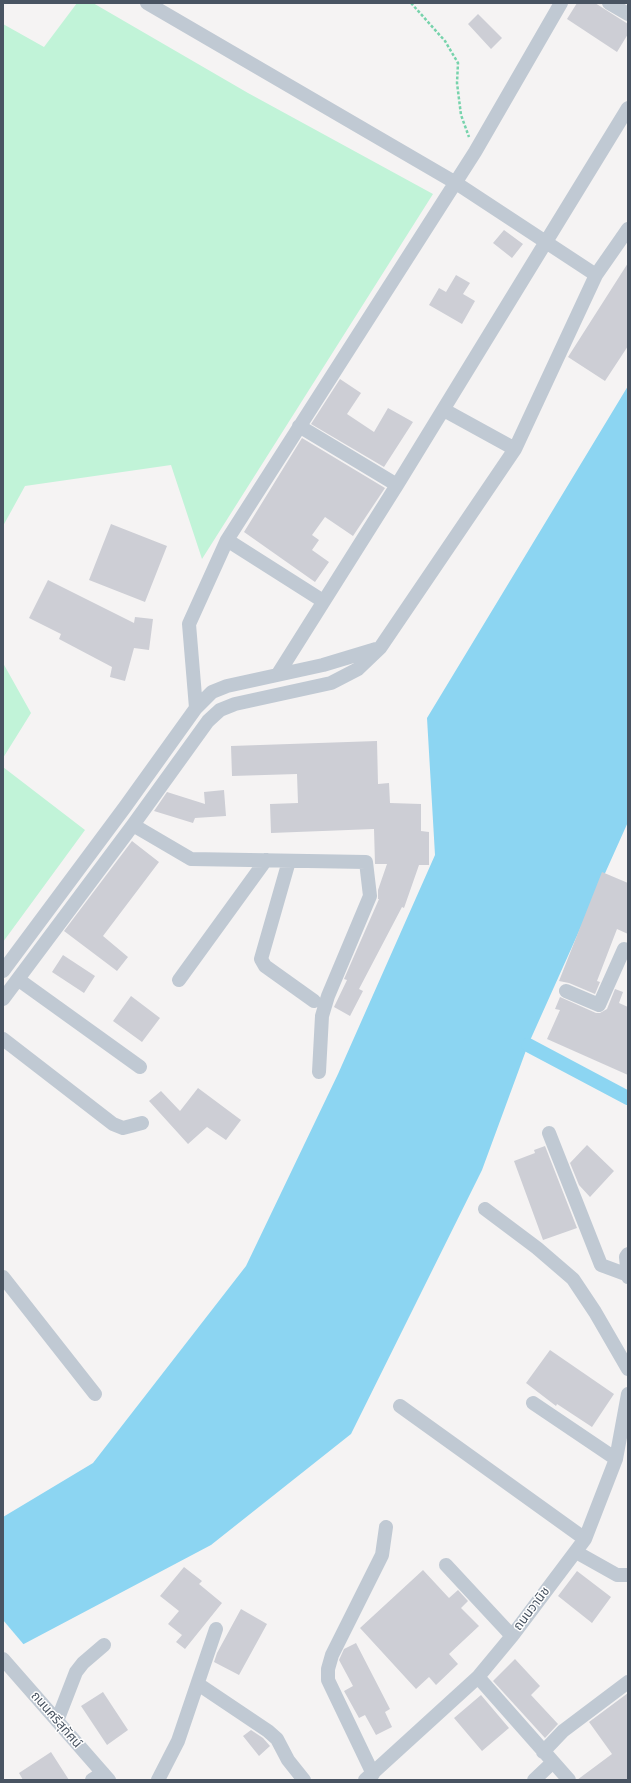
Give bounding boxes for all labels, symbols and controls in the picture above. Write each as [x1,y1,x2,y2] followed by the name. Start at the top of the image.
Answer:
[511,1584,553,1634] street label: ถนนวานิช
[27,1689,85,1751] street label: ถนนศรีสุทัศน์

